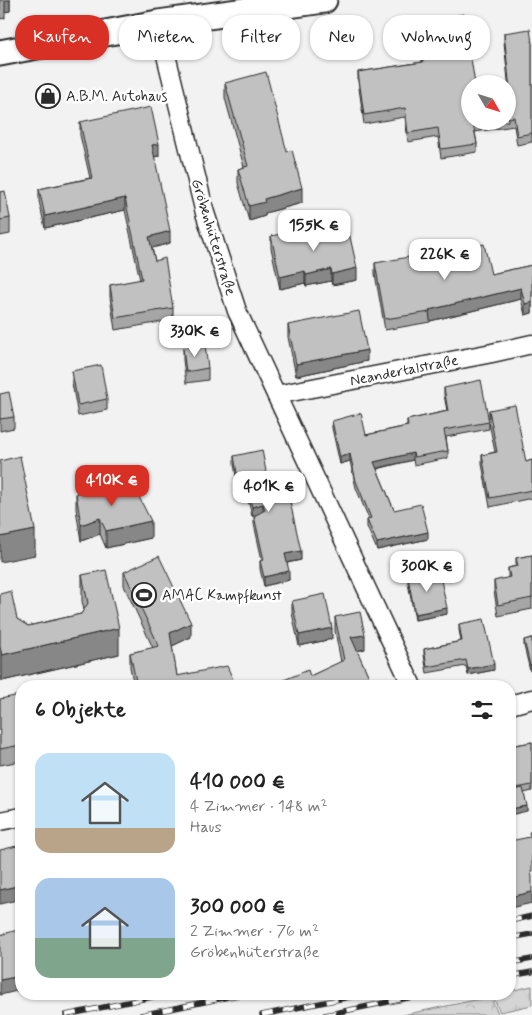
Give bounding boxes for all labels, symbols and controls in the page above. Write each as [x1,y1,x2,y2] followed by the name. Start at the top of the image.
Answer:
[15,15,109,60] chip: Kaufen
[119,15,212,60] chip: Mieten
[222,15,300,60] chip: Filter
[310,15,373,60] chip: Neu
[383,15,490,60] chip: Wohnung
[461,75,516,130] north arrow
[461,75,516,130] map controls
[35,83,61,109] shop icon: A.B.M. Autohaus
[66,87,167,107] place label: A.B.M. Autohaus
[186,176,240,298] street label: Gröbenhüterstraße
[273,210,355,252] pin: 155K €
[289,215,339,236] text: 155K €
[404,238,486,281] pin: 226K €
[420,244,470,265] text: 226K €
[154,316,236,358] pin: 330K €
[170,321,220,342] text: 330K €
[348,351,460,391] street label: Neandertalstraße
[71,464,153,507] pin: 410K €
[86,470,138,491] text: 410K €
[228,470,310,513] pin: 401K €
[244,476,294,497] text: 401K €
[386,550,468,593] pin: 300K €
[401,556,453,577] text: 300K €
[131,582,157,608] sports icon: AMAC Kampfkunst
[162,586,283,606] place label: AMAC Kampfkunst
[35,696,126,724] text: 6 Objekte
[468,696,496,724] icon: filters
[190,768,285,796] text: 410 000 €
[75,773,135,833] icon: home
[190,796,328,817] text: 4 Zimmer · 148 m²
[190,817,222,838] text: Haus
[190,893,286,921] text: 300 000 €
[75,898,135,958] icon: home
[190,921,319,942] text: 2 Zimmer · 76 m²
[190,942,319,963] text: Gröbenhüterstraße

